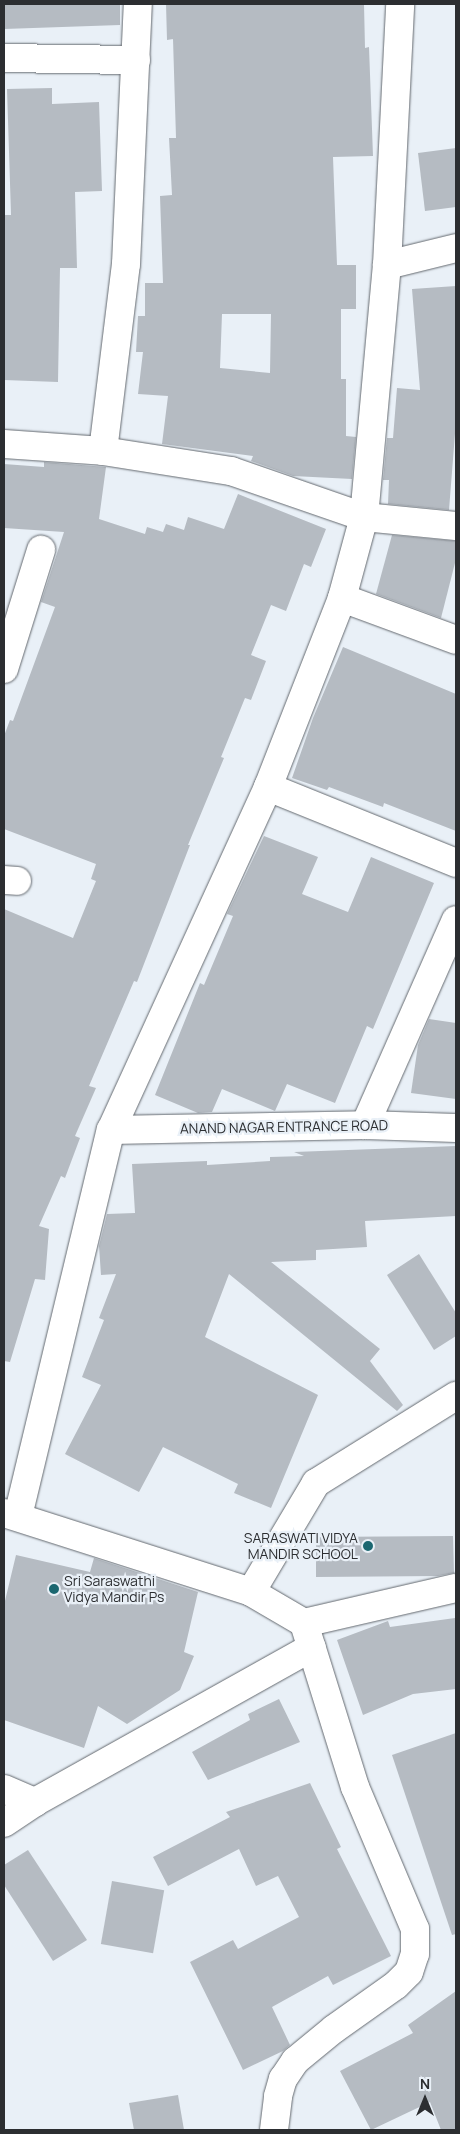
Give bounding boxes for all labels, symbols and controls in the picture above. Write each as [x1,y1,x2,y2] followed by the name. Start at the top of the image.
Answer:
[180,1117,388,1137] street label: ANAND NAGAR ENTRANCE ROAD
[244,1530,358,1562] place label: SARASWATI VIDYA MANDIR SCHOOL
[362,1540,374,1552] marker: SARASWATI VIDYA MANDIR SCHOOL
[64,1573,164,1605] place label: Sri Saraswathi Vidya Mandir Ps
[48,1583,60,1595] marker: Sri Saraswathi Vidya Mandir Ps
[400,2074,450,2124] north arrow
[420,2074,430,2093] text: N

